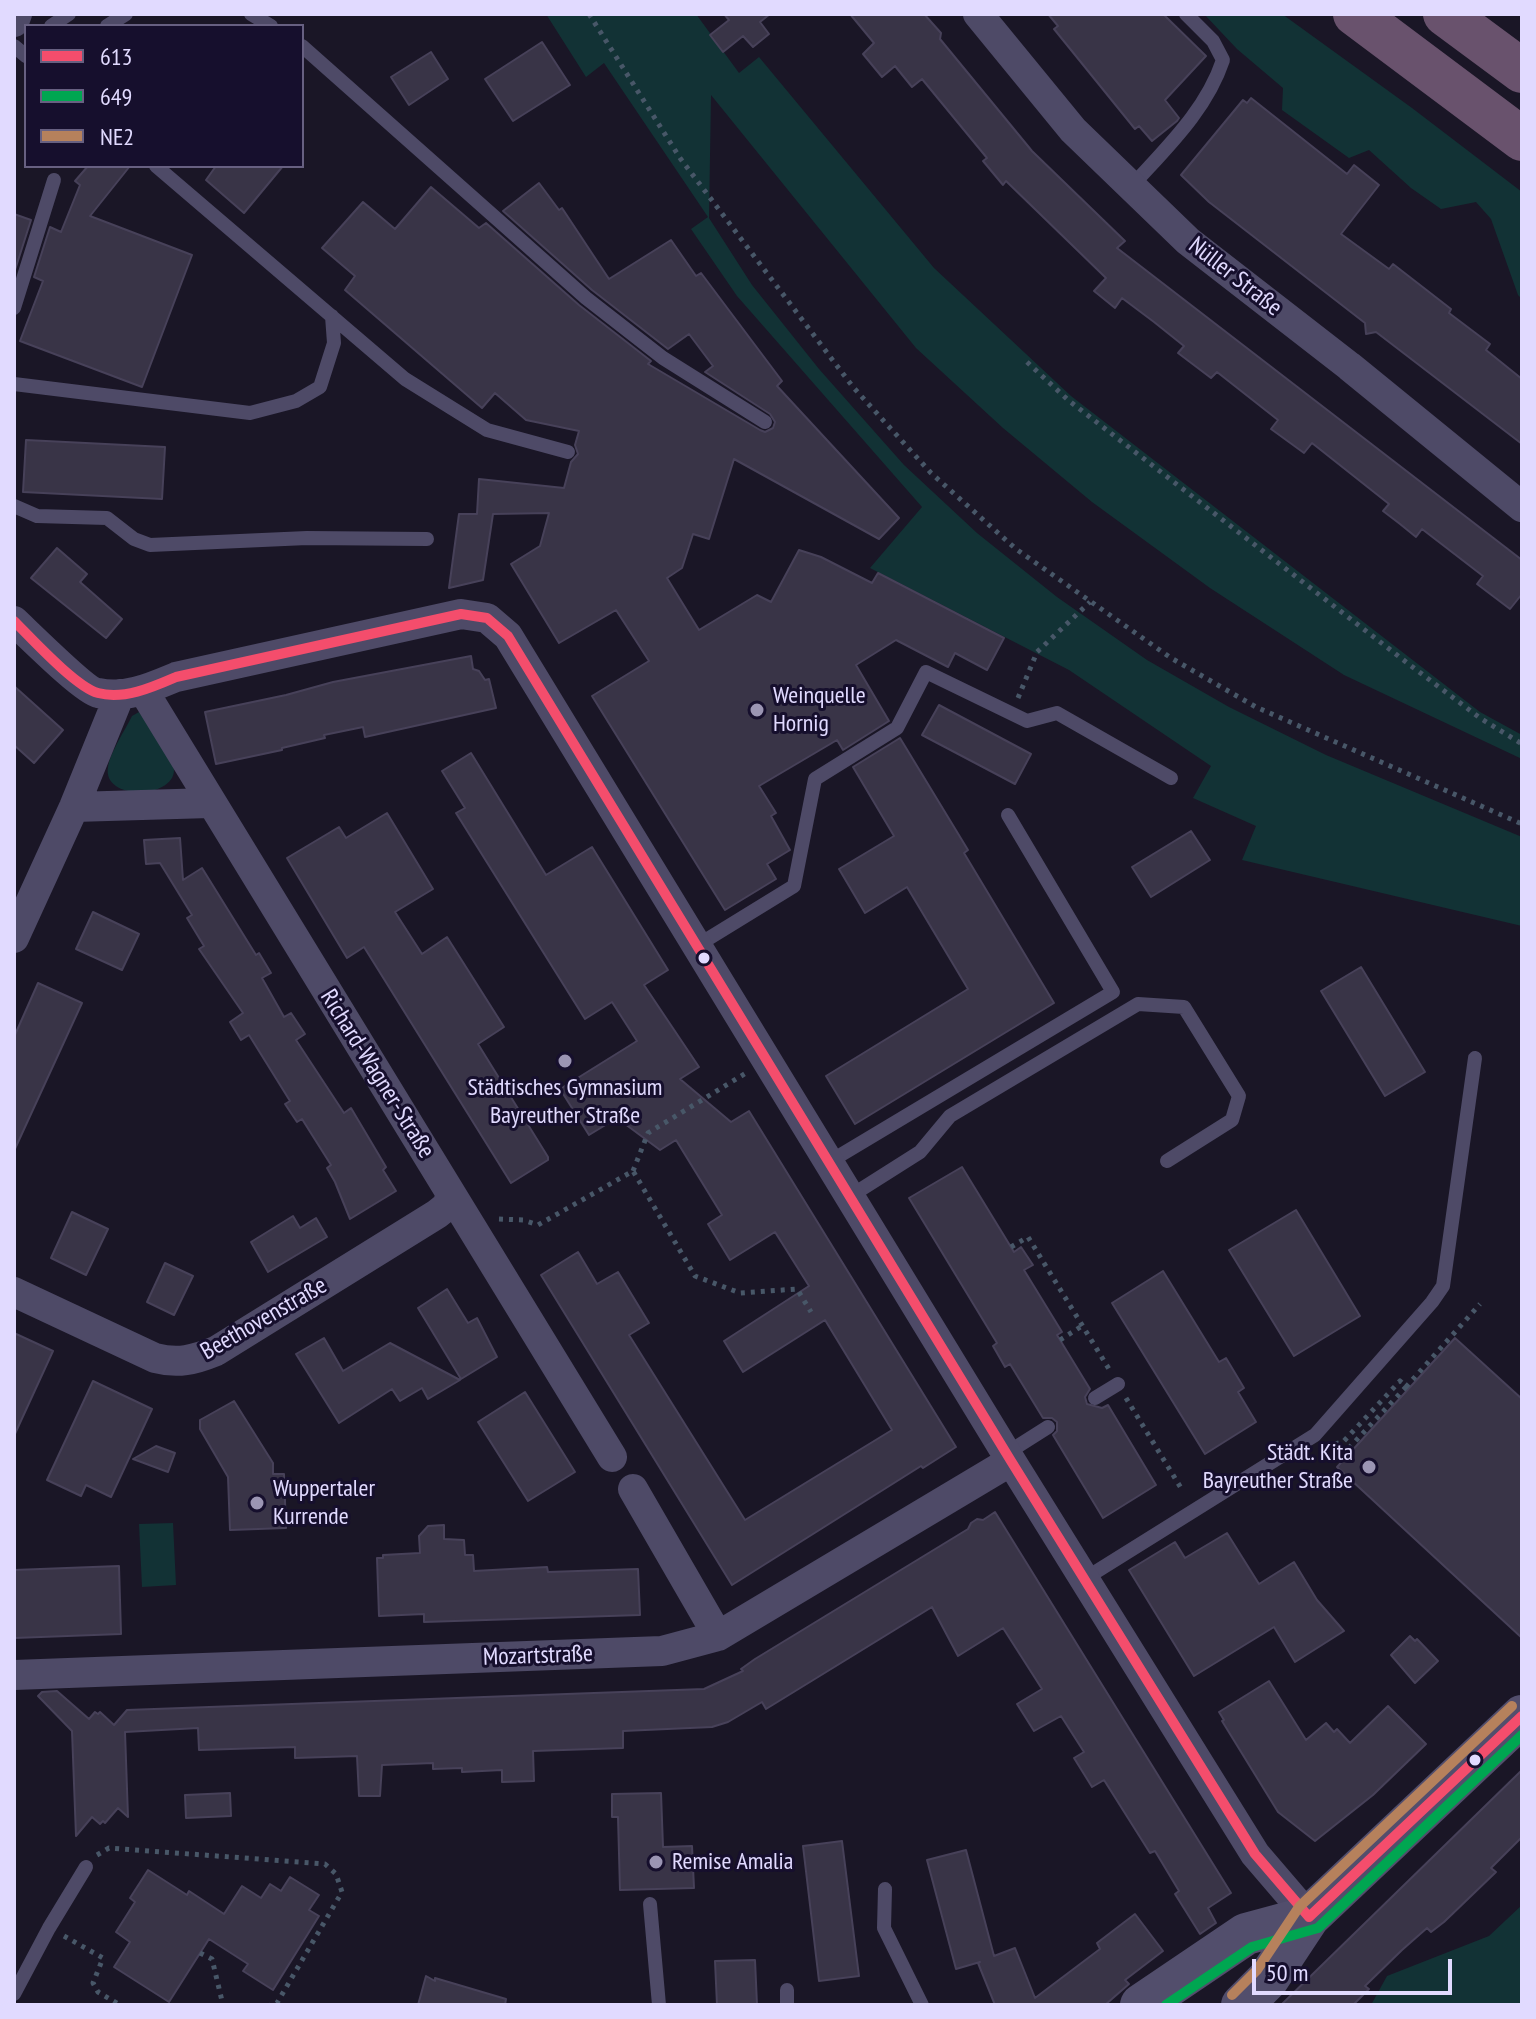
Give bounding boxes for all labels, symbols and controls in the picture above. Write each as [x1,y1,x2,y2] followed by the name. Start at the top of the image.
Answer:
[24,24,304,168] legend
[100,41,132,72] text: 613
[100,81,132,112] text: 649
[100,121,134,152] text: NE2
[1182,232,1288,322] street label: Nüller Straße
[773,682,866,738] place label: Weinquelle Hornig
[748,701,766,719] marker: Weinquelle Hornig
[696,950,712,966] unlabelled marker
[314,984,440,1164] street label: Richard-Wagner-Straße
[556,1052,574,1070] marker: Städtisches Gymnasium Bayreuther Straße
[468,1074,662,1130] place label: Städtisches Gymnasium Bayreuther Straße
[196,1271,332,1367] street label: Beethovenstraße
[1203,1439,1353,1495] place label: Städt. Kita Bayreuther Straße
[1360,1458,1378,1476] marker: Städt. Kita Bayreuther Straße
[273,1475,375,1531] place label: Wuppertaler Kurrende
[248,1494,266,1512] marker: Wuppertaler Kurrende
[483,1640,593,1672] street label: Mozartstraße
[1467,1752,1483,1768] unlabelled marker
[672,1848,793,1876] place label: Remise Amalia
[647,1853,665,1871] marker: Remise Amalia
[1256,1943,1456,1993] scale bar
[1266,1957,1308,1988] text: 50 m

